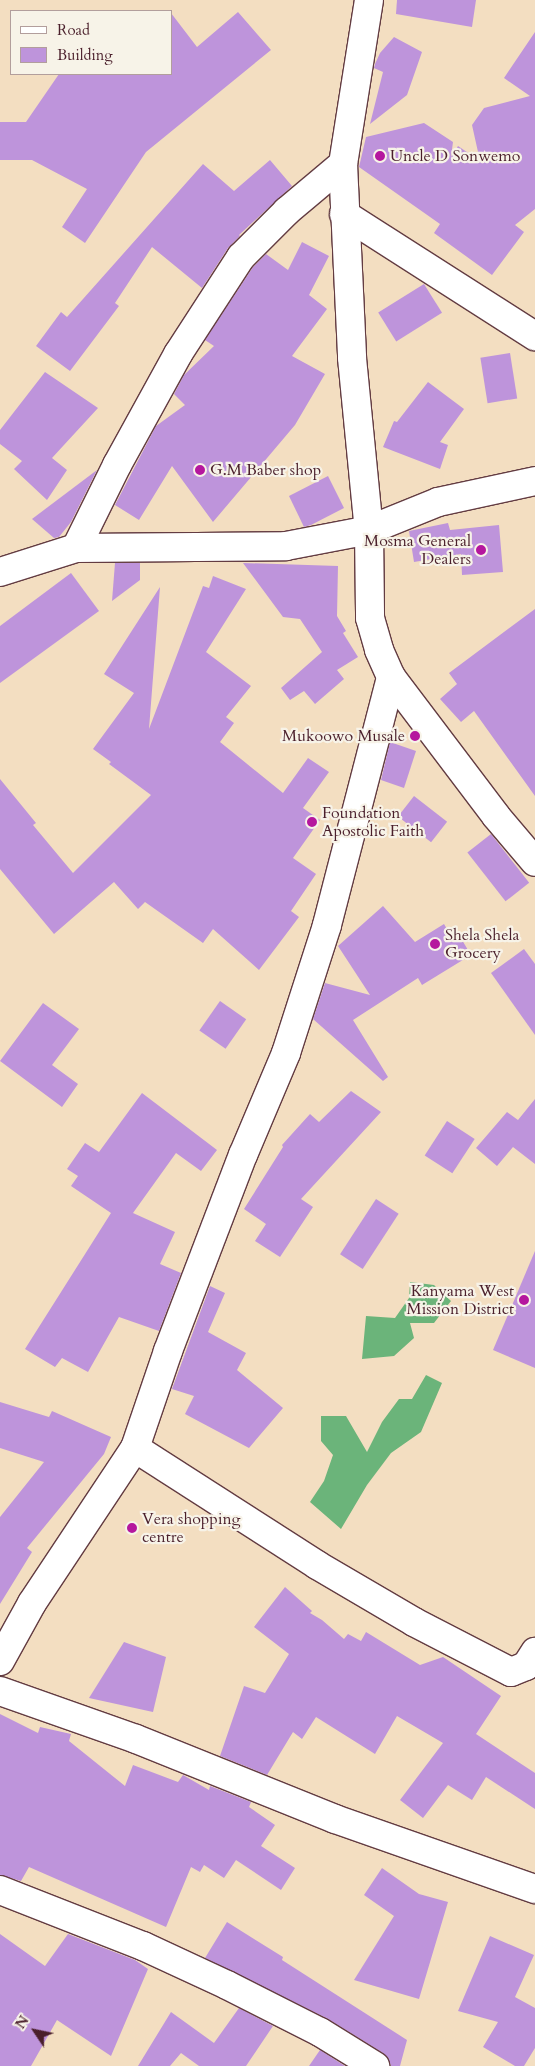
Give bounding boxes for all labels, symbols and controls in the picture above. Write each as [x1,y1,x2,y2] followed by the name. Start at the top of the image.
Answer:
[10,10,172,75] legend
[57,20,90,40] text: Road
[57,45,113,65] text: Building
[390,146,520,166] place label: Uncle D Sonwemo
[374,150,386,162] marker: Uncle D Sonwemo
[210,460,321,480] place label: G.M Baber shop
[194,464,206,476] marker: G.M Baber shop
[364,531,471,569] place label: Mosma General Dealers
[475,544,487,556] marker: Mosma General Dealers
[282,726,405,746] place label: Mukoowo Musale
[409,730,421,742] marker: Mukoowo Musale
[322,803,424,841] place label: Foundation Apostolic Faith
[306,816,318,828] marker: Foundation Apostolic Faith
[445,925,519,963] place label: Shela Shela Grocery
[429,938,441,950] marker: Shela Shela Grocery
[407,1281,514,1319] place label: Kanyama West Mission District
[518,1294,530,1306] marker: Kanyama West Mission District
[142,1509,240,1547] place label: Vera shopping centre
[126,1522,138,1534] marker: Vera shopping centre
[10,2006,60,2056] north arrow
[11,2012,33,2033] text: N

